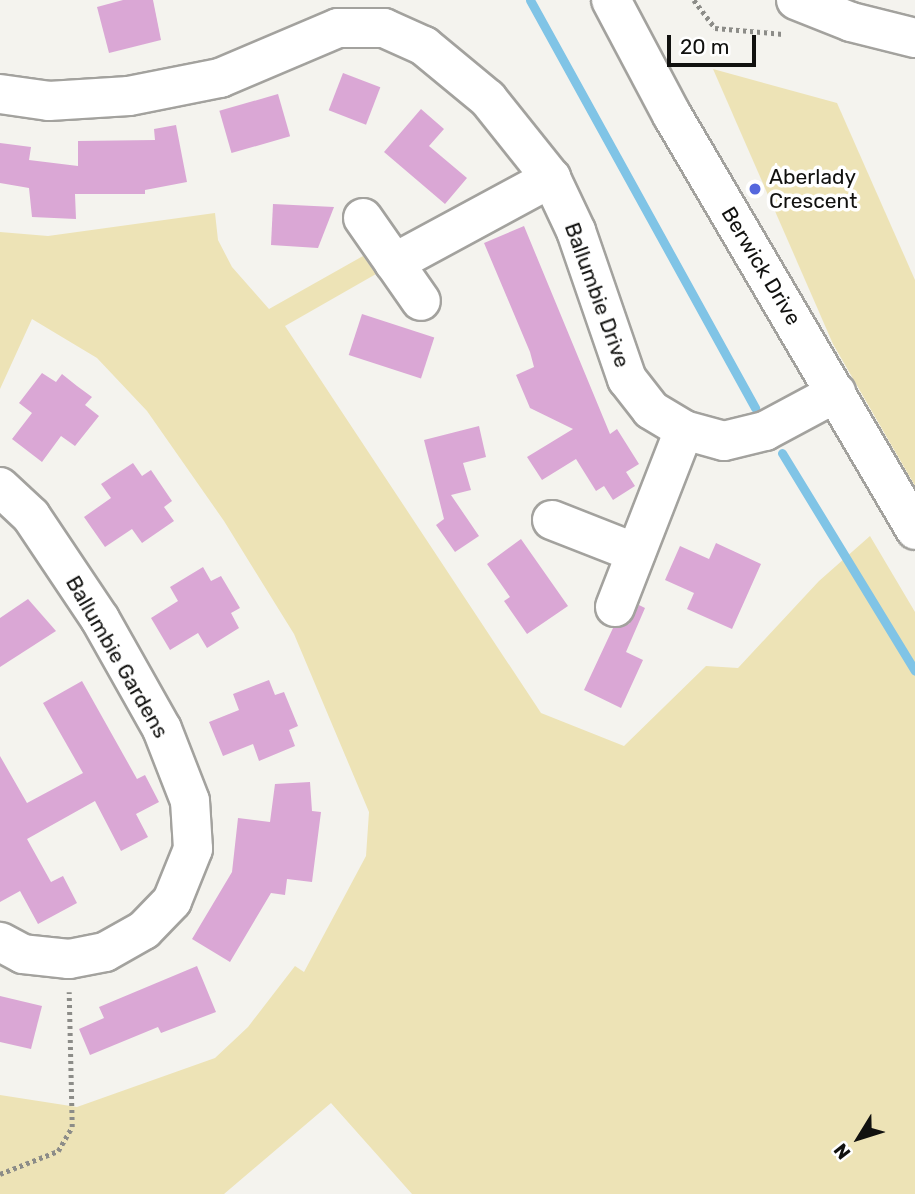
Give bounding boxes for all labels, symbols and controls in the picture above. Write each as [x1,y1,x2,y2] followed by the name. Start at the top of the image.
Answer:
[670,21,759,65] scale bar
[680,34,729,59] text: 20 m
[769,164,857,214] place label: Aberlady Crescent
[747,181,763,197] marker: Aberlady Crescent
[716,202,806,330] street label: Berwick Drive
[559,219,635,371] street label: Ballumbie Drive
[60,571,174,743] street label: Ballumbie Gardens
[824,1103,894,1173] north arrow
[829,1139,855,1164] text: N

